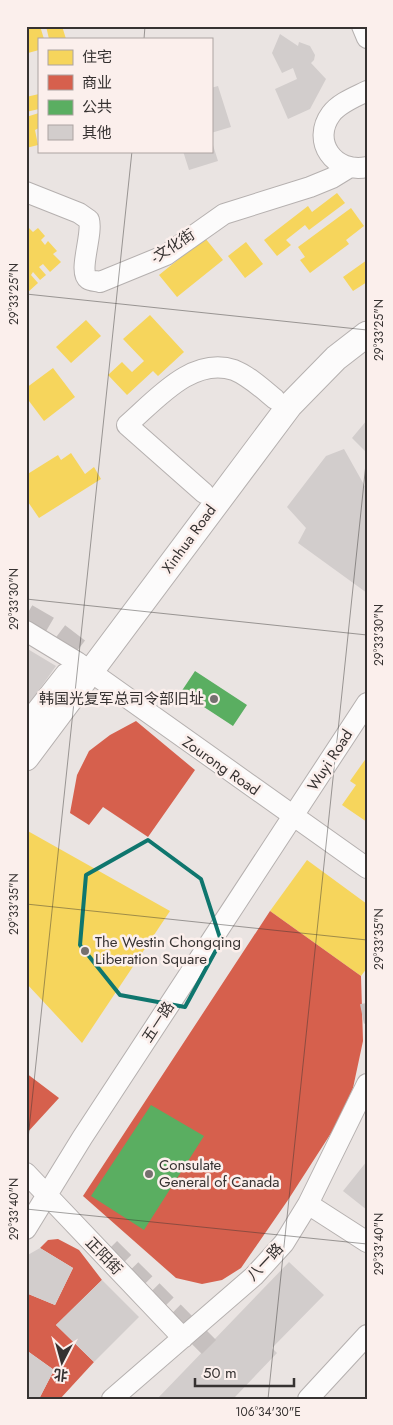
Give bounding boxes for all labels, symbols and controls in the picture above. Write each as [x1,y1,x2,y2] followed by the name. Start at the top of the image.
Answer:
[38,38,212,152] legend
[82,46,112,68] text: 住宅
[82,72,112,94] text: 商业
[82,96,112,118] text: 公共
[82,122,112,144] text: 其他
[147,224,199,268] street label: -文化街
[5,263,23,325] text: 29°33'25"N
[370,299,388,361] text: 29°33'25"N
[157,500,221,578] street label: Xinhua Road
[5,568,23,630] text: 29°33'30"N
[370,604,388,666] text: 29°33'30"N
[39,688,204,710] place label: 韩国光复军总司令部旧址
[208,693,220,705] marker: 韩国光复军总司令部旧址
[302,725,358,795] street label: Wuyi Road
[178,731,264,801] street label: Zourong Road
[5,873,23,935] text: 29°33'35"N
[370,908,388,970] text: 29°33'35"N
[95,931,241,970] place label: The Westin Chongqing Liberation Square
[79,945,91,957] marker: The Westin Chongqing Liberation Square
[137,997,179,1047] street label: 五一路
[159,1154,280,1193] place label: Consulate General of Canada
[143,1168,155,1180] marker: Consulate General of Canada
[5,1178,23,1240] text: 29°33'40"N
[370,1213,388,1275] text: 29°33'40"N
[80,1232,128,1280] street label: 正阳街
[242,1238,288,1286] street label: 八一路
[38,1338,88,1388] north arrow
[195,1355,294,1387] scale bar
[203,1362,237,1384] text: 50 m
[53,1364,69,1386] text: 北
[235,1403,301,1421] text: 106°34'30"E

